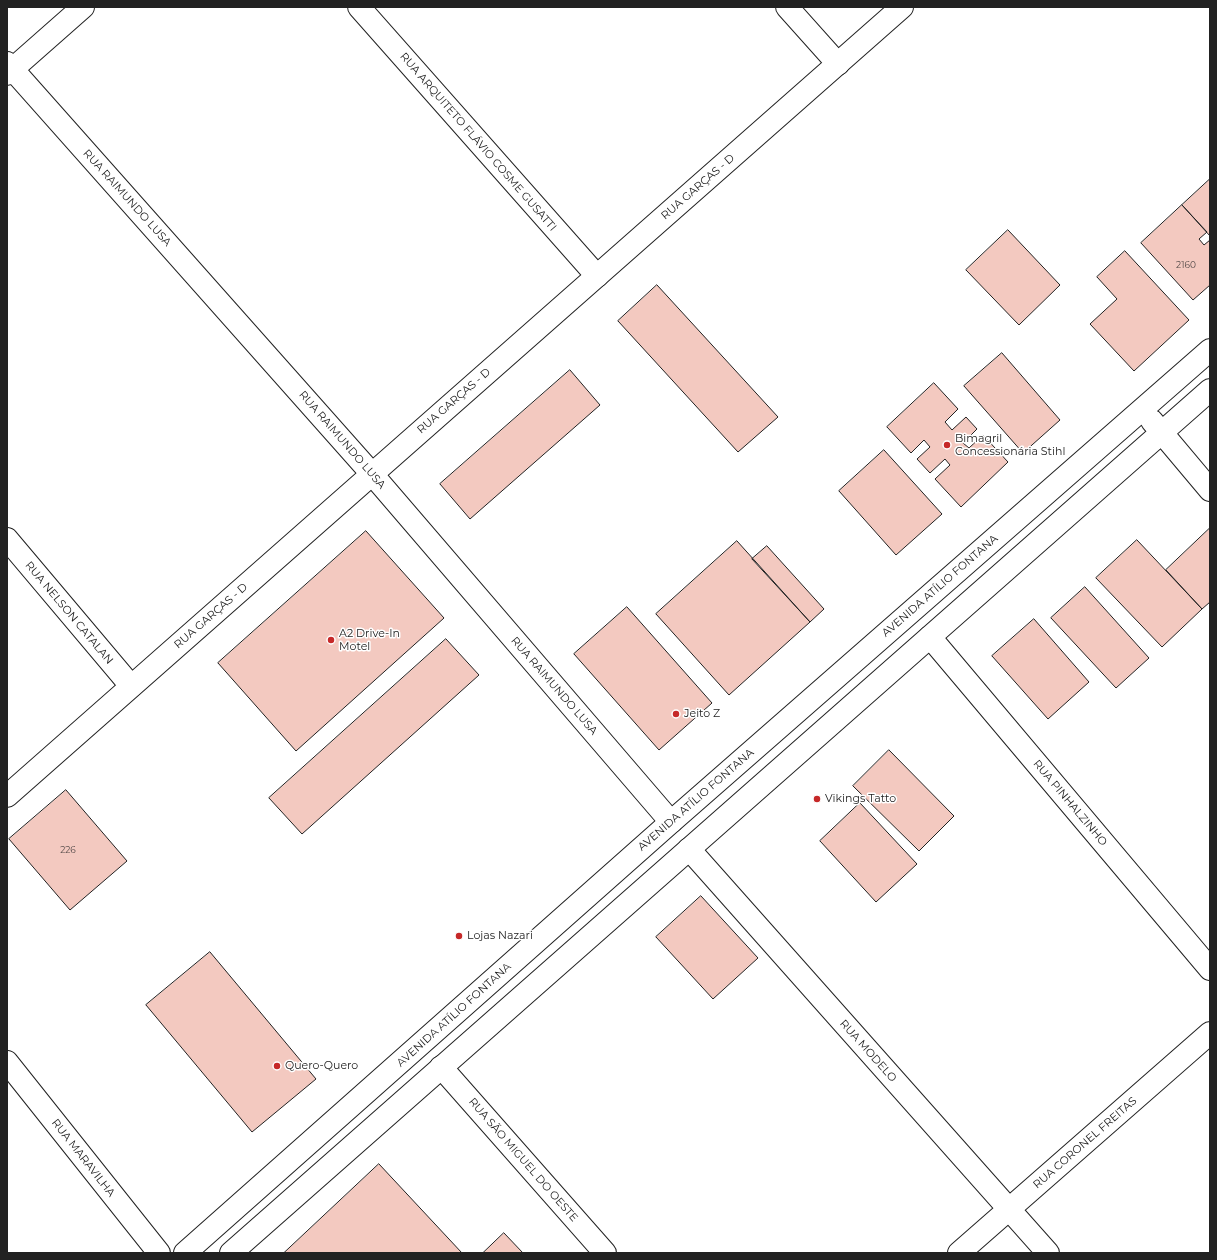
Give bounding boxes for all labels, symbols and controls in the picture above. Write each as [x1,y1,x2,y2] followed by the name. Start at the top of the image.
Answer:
[397,50,559,234] street label: RUA ARQUITETO FLÁVIO COSME GUSATTI
[80,147,174,249] street label: RUA RAIMUNDO LUSA
[659,152,737,222] street label: RUA GARÇAS - D
[1176,260,1196,270] house number: 2160
[415,366,493,436] street label: RUA GARÇAS - D
[296,388,388,492] street label: RUA RAIMUNDO LUSA
[955,432,1065,458] place label: Bimagril Concessionária Stihl
[942,440,952,450] marker: Bimagril Concessionária Stihl
[879,532,1001,640] street label: AVENIDA ATÍLIO FONTANA
[22,559,116,667] street label: RUA NELSON CATALAN
[172,581,250,651] street label: RUA GARÇAS - D
[339,627,400,653] place label: A2 Drive-In Motel
[508,634,600,738] street label: RUA RAIMUNDO LUSA
[326,635,336,645] marker: A2 Drive-In Motel
[684,707,720,721] place label: Jeito Z
[671,709,681,719] marker: Jeito Z
[635,746,757,854] street label: AVENIDA ATÍLIO FONTANA
[1030,757,1110,849] street label: RUA PINHALZINHO
[825,792,896,806] place label: Vikings Tatto
[812,794,822,804] marker: Vikings Tatto
[60,845,76,855] house number: 226
[467,929,533,943] place label: Lojas Nazari
[454,931,464,941] marker: Lojas Nazari
[394,960,514,1070] street label: AVENIDA ATÍLIO FONTANA
[837,1017,899,1085] street label: RUA MODELO
[285,1059,358,1073] place label: Quero-Quero
[272,1061,282,1071] marker: Quero-Quero
[1031,1094,1139,1192] street label: RUA CORONEL FREITAS
[466,1095,580,1225] street label: RUA SÃO MIGUEL DO OESTE
[48,1116,118,1200] street label: RUA MARAVILHA

